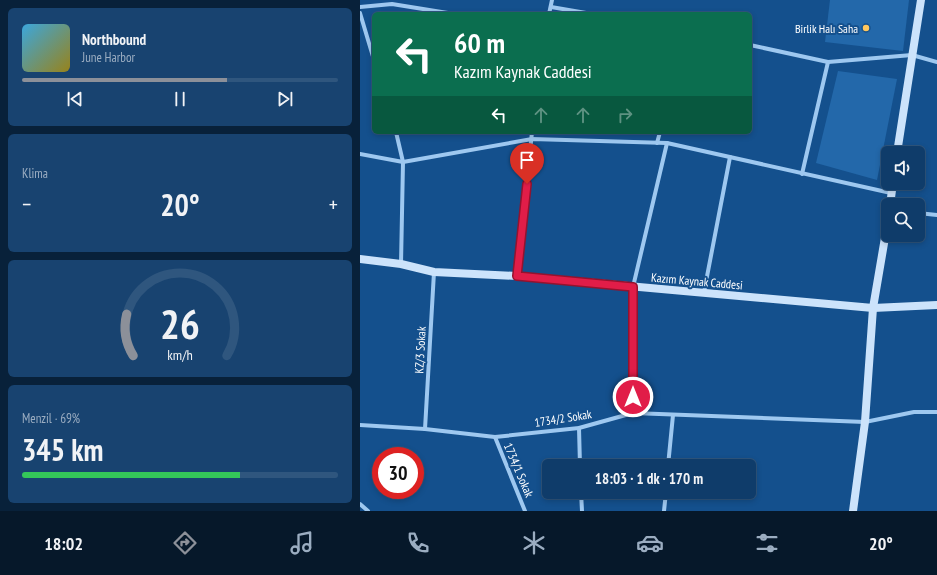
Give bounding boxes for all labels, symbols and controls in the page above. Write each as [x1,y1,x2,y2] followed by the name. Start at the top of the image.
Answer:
[795,21,858,36] place label: Birlik Halı Saha
[861,23,871,33] marker: Birlik Halı Saha
[454,24,505,61] text: 60 m
[388,28,440,80] icon: left
[82,30,146,49] text: Northbound
[82,49,135,66] text: June Harbor
[454,60,592,83] text: Kazım Kaynak Caddesi
[64,88,86,110] icon: previous
[169,88,191,110] icon: pause
[274,88,296,110] icon: next
[488,104,510,126] icon: left
[530,104,552,126] icon: ahead
[572,104,594,126] icon: ahead
[614,104,636,126] icon: right
[510,143,544,184] pin
[881,146,925,242] map controls
[881,146,925,190] button: sound
[516,149,538,171] icon: arrive
[22,165,48,182] text: Klima
[160,185,200,224] text: 20°
[22,190,31,218] text: −
[329,190,338,218] text: +
[881,198,925,242] button: search
[651,270,743,292] street label: Kazım Kaynak Caddesi
[160,297,200,350] text: 26
[411,326,429,374] street label: KZ/3 Sokak
[167,345,193,364] text: km/h
[612,376,654,418] position arrow
[533,406,593,430] street label: 1734/2 Sokak
[22,410,80,427] text: Menzil · 69%
[22,430,103,469] text: 345 km
[501,441,537,500] street label: 1734/1 Sokak
[372,447,424,499] speed limit sign: 30
[595,469,703,488] text: 18:03 · 1 dk · 170 m
[171,529,199,557] icon: directions
[288,529,316,557] icon: music
[404,529,432,557] icon: phone
[520,529,548,557] icon: climate
[636,529,664,557] icon: car
[753,529,781,557] icon: filters
[44,532,83,555] text: 18:02
[869,532,893,555] text: 20°

